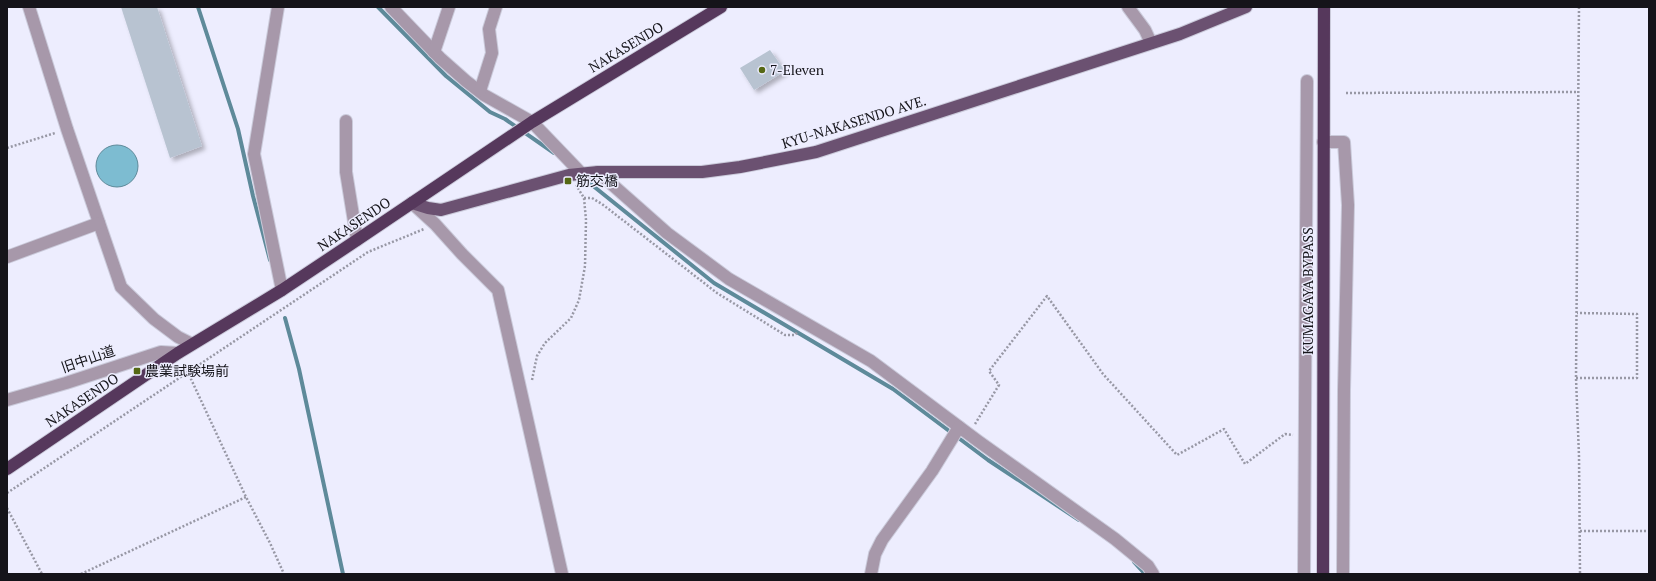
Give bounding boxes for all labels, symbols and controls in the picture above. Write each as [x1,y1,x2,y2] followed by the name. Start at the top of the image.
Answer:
[585,17,667,76] street label: NAKASENDO
[770,60,825,79] place label: 7-Eleven
[757,65,767,75] marker: 7-Eleven
[779,90,928,153] street label: KYU-NAKASENDO AVE.
[576,171,618,190] place label: 筋交橋
[563,176,573,186] marker: 筋交橋
[313,192,394,255] street label: NAKASENDO
[1298,227,1317,355] street label: KUMAGAYA BYPASS
[58,340,117,377] street label: 旧中山道
[145,361,229,380] place label: 農業試験場前
[132,366,142,376] marker: 農業試験場前
[41,368,122,431] street label: NAKASENDO

